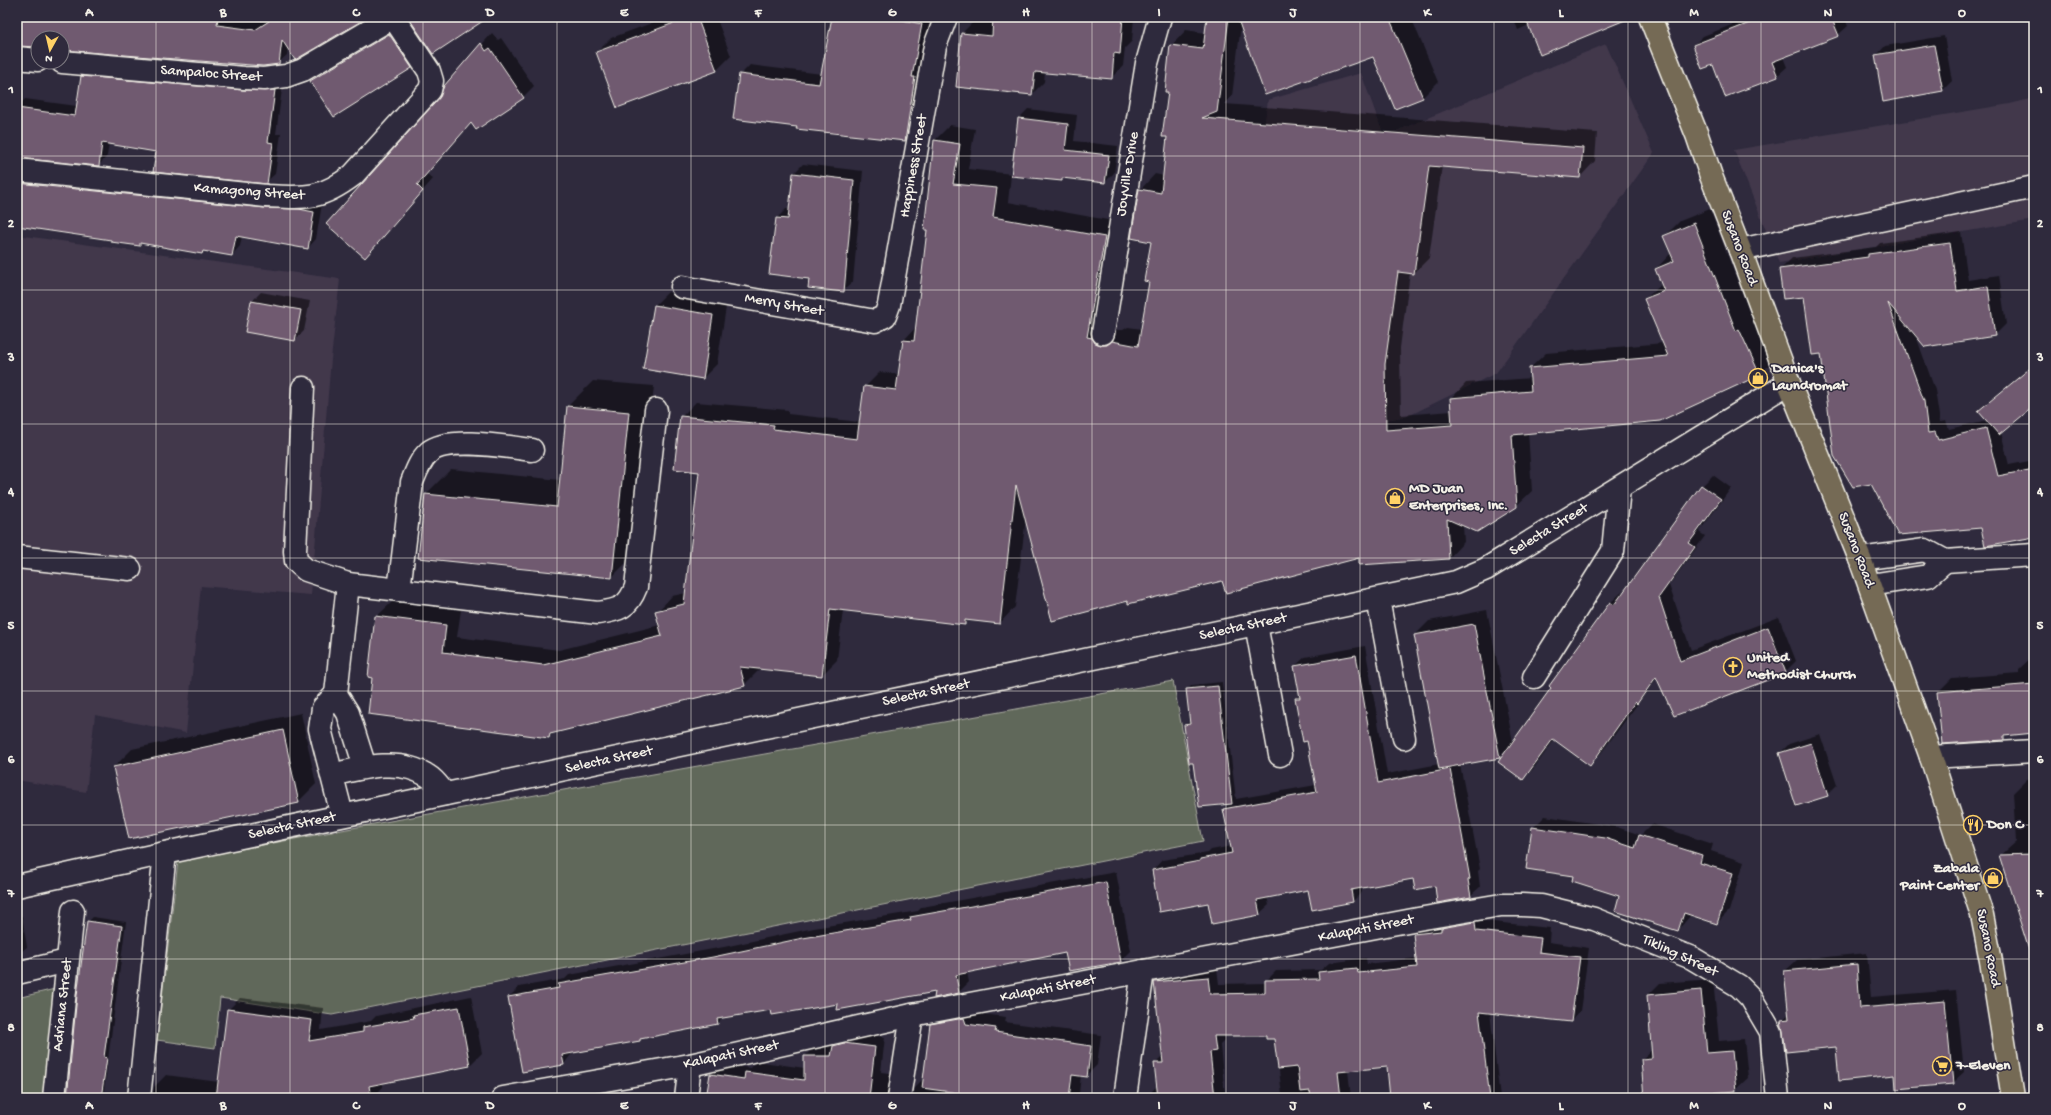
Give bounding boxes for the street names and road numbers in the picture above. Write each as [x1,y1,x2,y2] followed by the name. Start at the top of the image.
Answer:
[160,61,264,87] street label: Sampaloc Street
[896,111,932,219] street label: Happiness Street
[1112,130,1144,218] street label: JoyVille Drive
[193,179,307,205] street label: Kamagong Street
[1716,208,1762,289] street label: Susano Road
[743,289,827,321] street label: Merry Street
[1506,498,1593,561] street label: Selecta Street
[1833,510,1879,591] street label: Susano Road
[1198,609,1290,645] street label: Selecta Street
[881,675,973,711] street label: Selecta Street
[564,742,656,778] street label: Selecta Street
[247,808,339,844] street label: Selecta Street
[1972,907,2005,990] street label: Susano Road
[1317,911,1417,947] street label: Kalapati Street
[1638,930,1722,982] street label: Tikling Street
[49,956,77,1052] street label: Adriana Street
[999,971,1099,1007] street label: Kalapati Street
[682,1036,782,1074] street label: Kalapati Street

